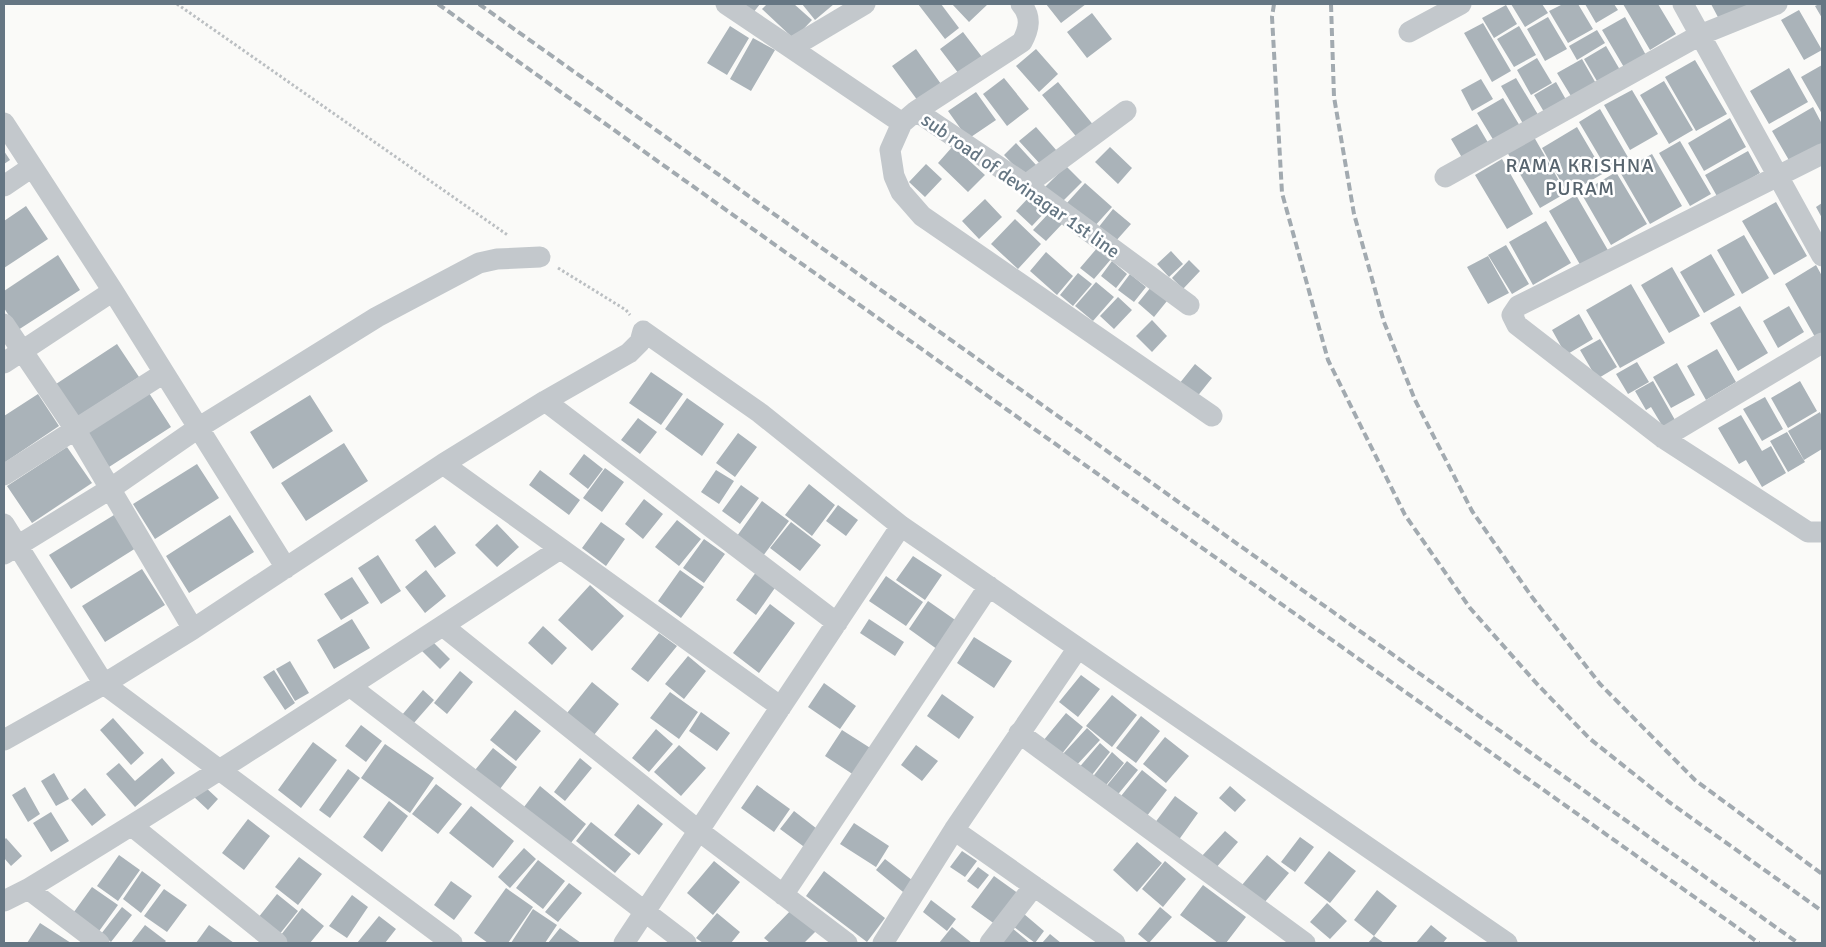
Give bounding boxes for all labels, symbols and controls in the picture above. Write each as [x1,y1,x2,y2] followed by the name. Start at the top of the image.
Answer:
[916,108,1124,264] street label: sub road of devinagar 1st line
[1505,153,1655,201] district label: RAMA KRISHNA PURAM

